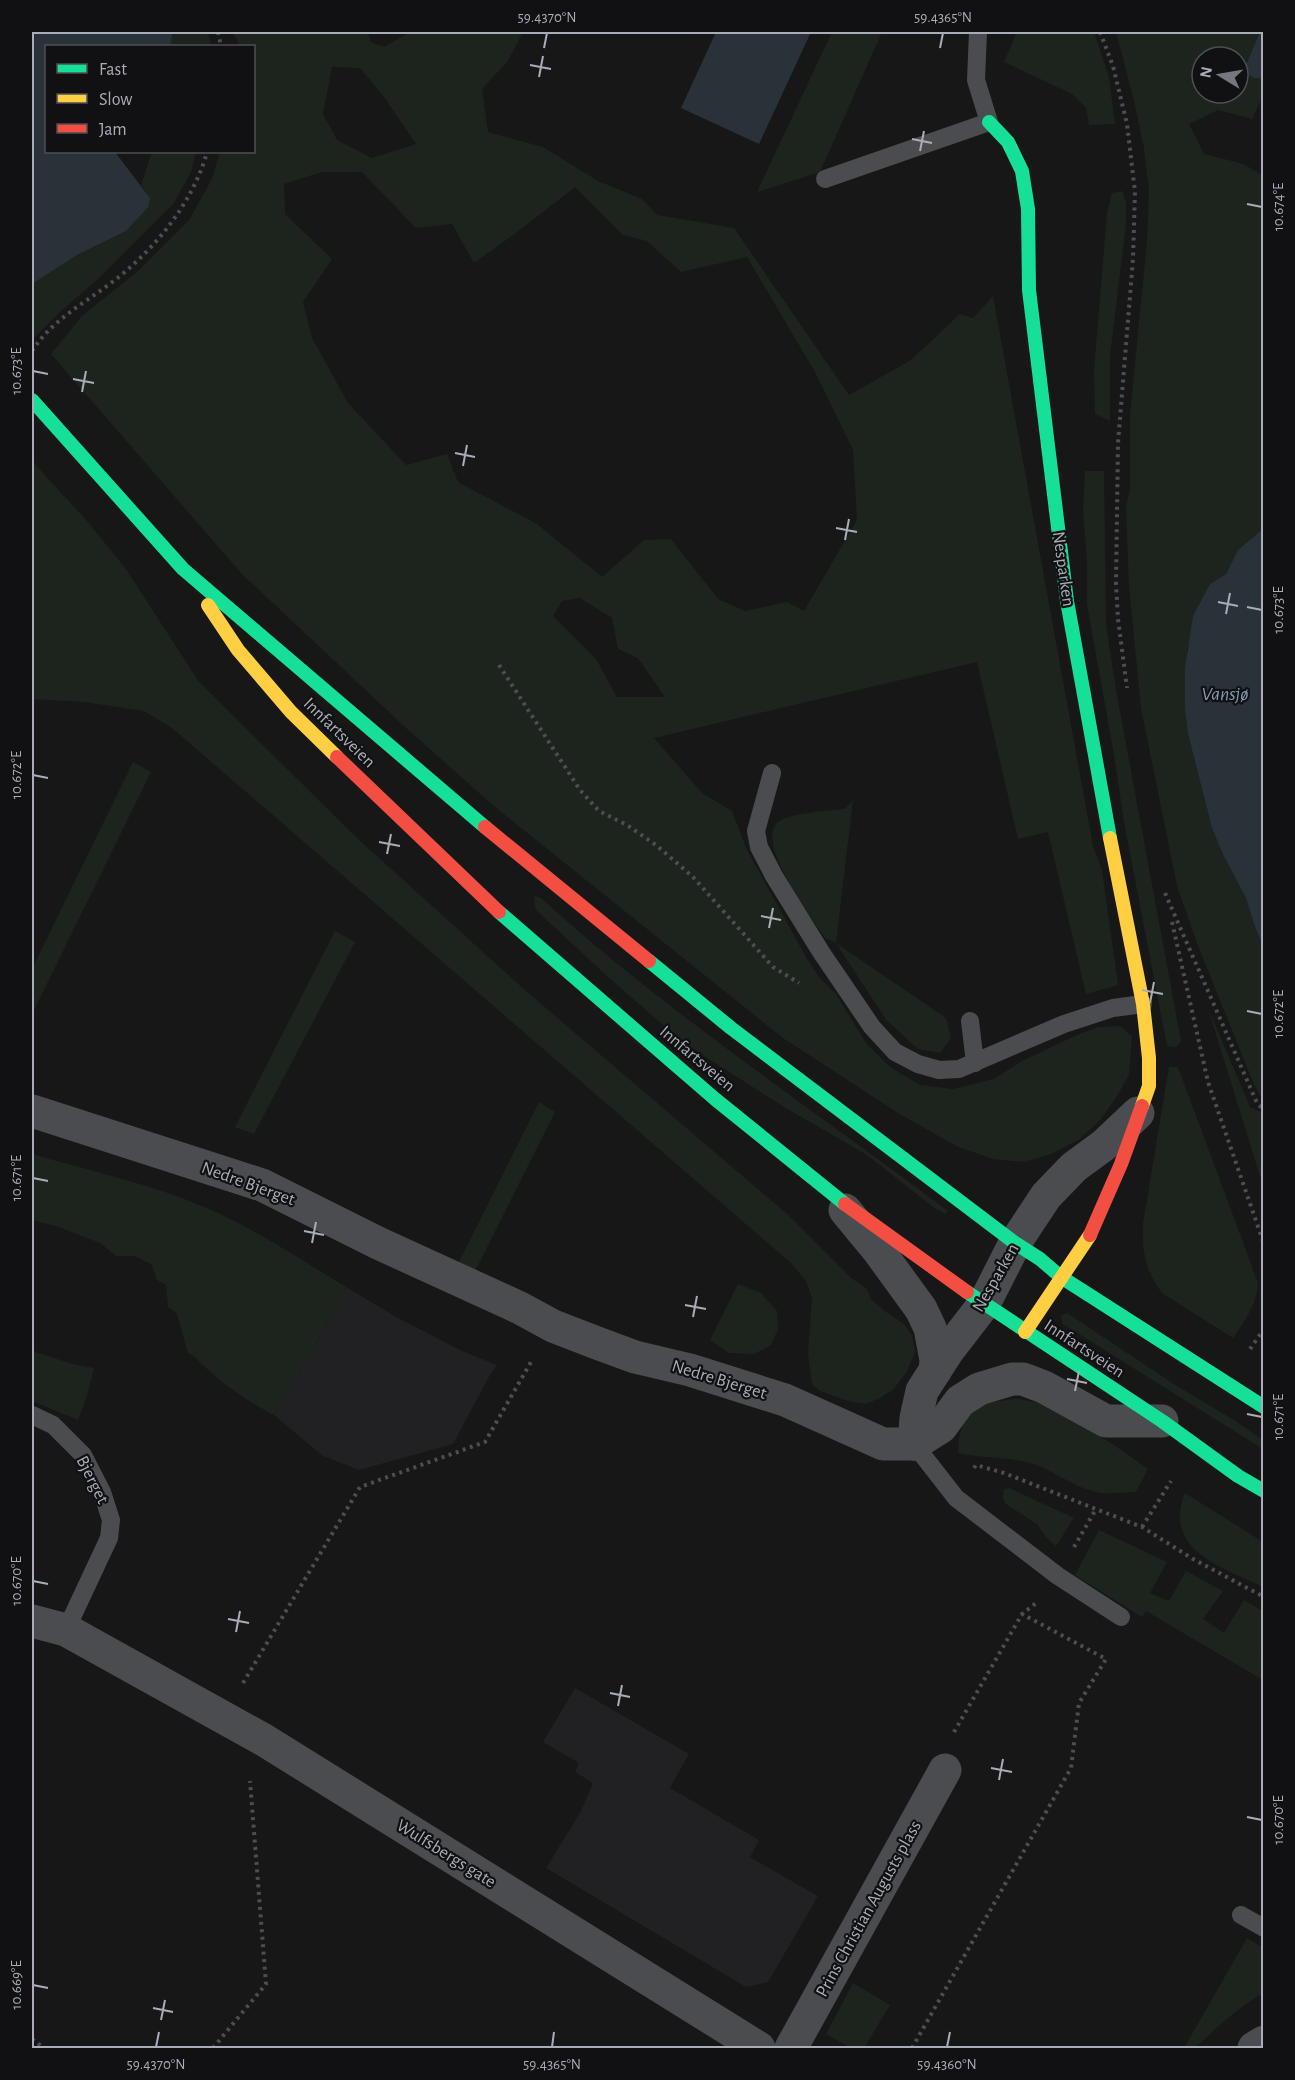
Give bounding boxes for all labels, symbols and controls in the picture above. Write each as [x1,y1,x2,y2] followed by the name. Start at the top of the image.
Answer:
[518,10,576,25] text: 59.4370°N
[914,10,972,25] text: 59.4365°N
[45,45,255,153] legend
[1190,45,1250,105] north arrow
[99,61,127,79] text: Fast
[1197,65,1215,79] text: N
[99,91,132,109] text: Slow
[99,121,127,139] text: Jam
[1271,183,1286,231] text: 10.674°E
[9,347,24,395] text: 10.673°E
[1049,530,1077,608] street label: Nesparken
[1271,586,1286,634] text: 10.673°E
[1202,684,1248,704] water label: Vansjø
[300,695,378,771] street label: Innfartsveien
[9,751,24,799] text: 10.672°E
[1271,990,1286,1038] text: 10.672°E
[656,1023,738,1095] street label: Innfartsveien
[9,1155,24,1201] text: 10.671°E
[199,1159,297,1209] street label: Nedre Bjerget
[969,1241,1023,1315] street label: Nesparken
[1040,1316,1128,1382] street label: Innfartsveien
[670,1357,769,1403] street label: Nedre Bjerget
[1271,1394,1286,1440] text: 10.671°E
[72,1453,112,1507] street label: Bjerget
[9,1556,24,1606] text: 10.670°E
[1271,1795,1286,1845] text: 10.670°E
[393,1816,499,1892] street label: Wulfsbergs gate
[813,1818,925,2000] street label: Prins Christian Augusts plass
[9,1960,24,2010] text: 10.669°E
[127,2057,185,2072] text: 59.4370°N
[523,2057,581,2072] text: 59.4365°N
[917,2057,977,2072] text: 59.4360°N

